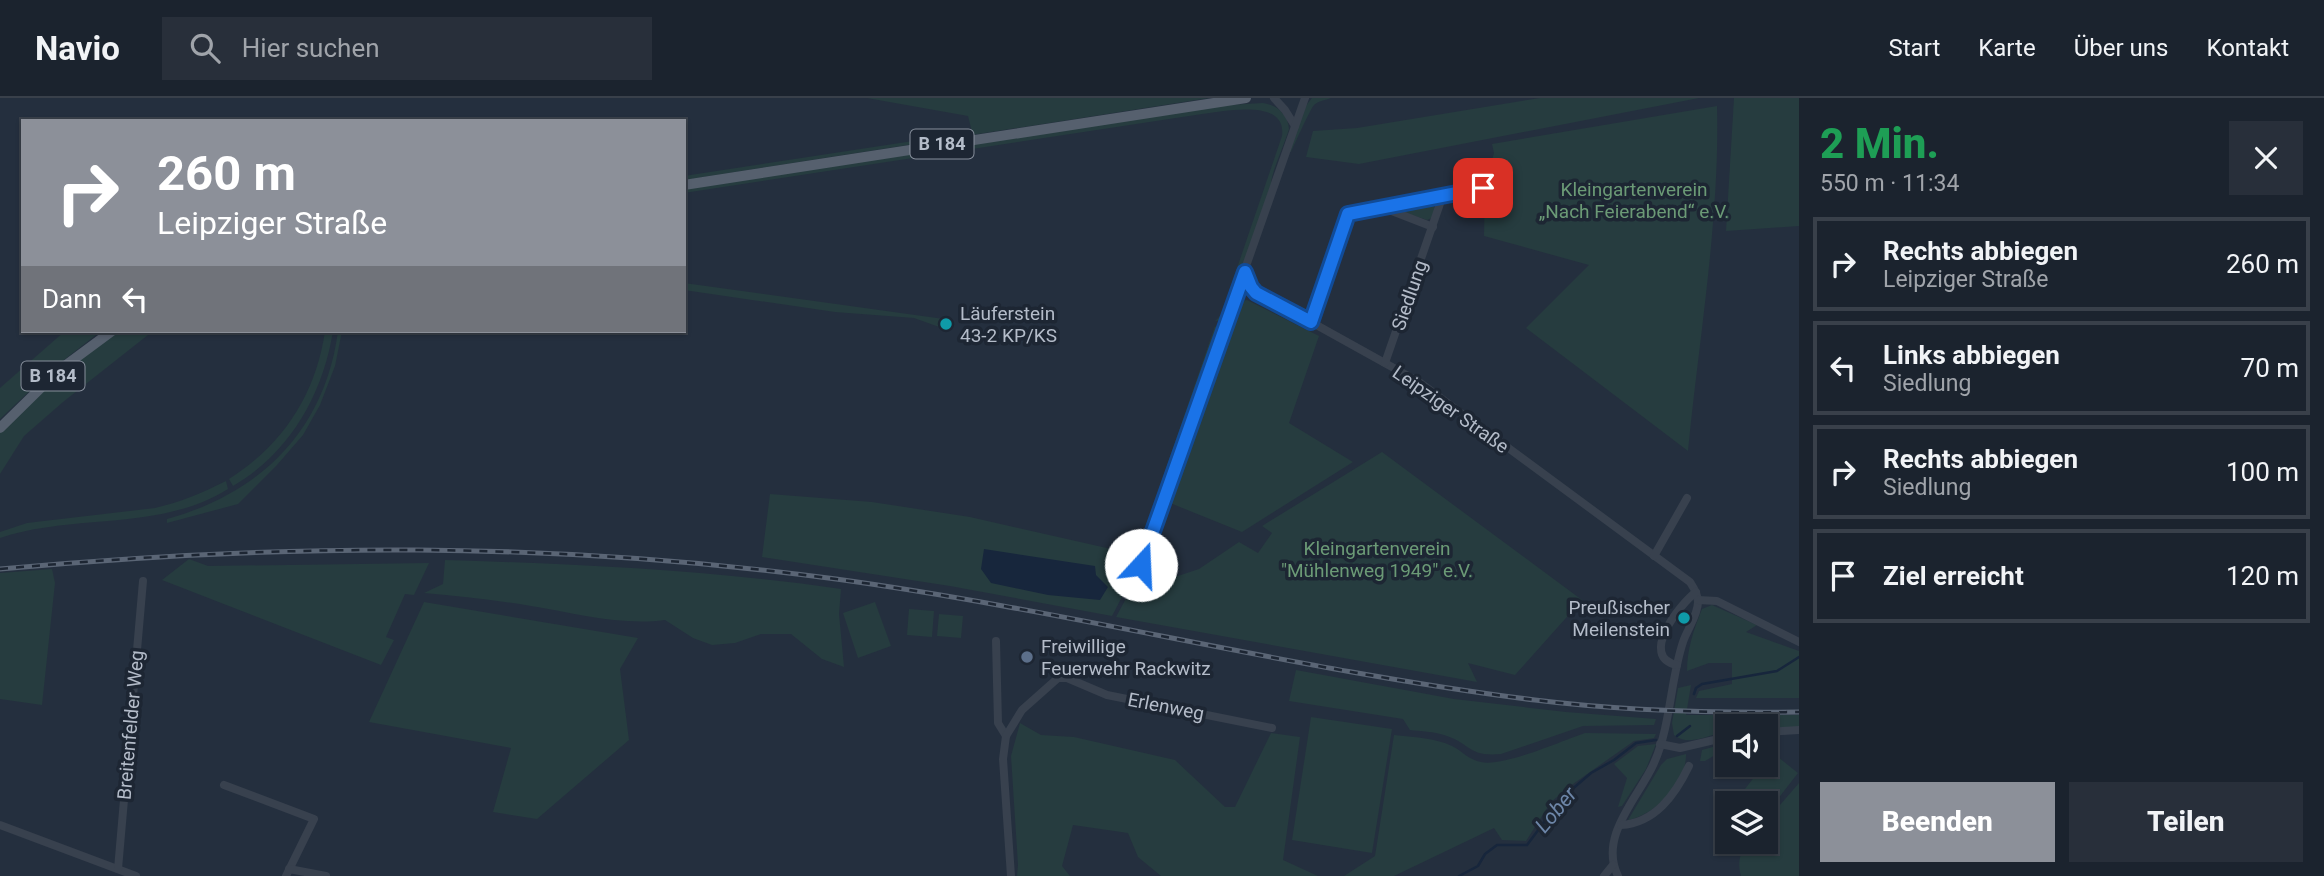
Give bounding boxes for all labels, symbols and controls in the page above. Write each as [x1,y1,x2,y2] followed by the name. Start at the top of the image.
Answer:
[162,17,652,80] search box
[35,29,120,68] text: Navio
[186,29,224,67] icon: search
[242,33,380,63] text: Hier suchen
[1889,34,1940,62] text: Start
[1978,34,2036,62] text: Karte
[2074,34,2168,62] text: Über uns
[2206,34,2289,62] text: Kontakt
[1820,119,1939,168] text: 2 Min.
[2229,121,2303,195] button: close
[911,130,974,158] road number: B 184
[157,145,296,202] text: 260 m
[42,147,133,238] icon: right
[1453,158,1513,218] pin
[1464,169,1502,207] icon: arrive
[1820,170,1959,197] text: 550 m · 11:34
[1539,178,1729,223] park label: Kleingartenverein „Nach Feierabend“ e.V.
[157,204,387,242] text: Leipziger Straße
[1883,236,2078,266] text: Rechts abbiegen
[1824,245,1862,283] icon: right
[2226,249,2299,279] text: 260 m
[1387,257,1432,333] street label: Siedlung
[1883,266,2048,293] text: Leipziger Straße
[116,280,154,318] icon: left
[42,284,102,314] text: Dann
[960,302,1057,347] place label: Läuferstein 43-2 KP/KS
[938,316,954,332] marker: Läuferstein 43-2 KP/KS
[1883,340,2060,370] text: Links abbiegen
[1824,349,1862,387] icon: left
[2241,353,2299,383] text: 70 m
[1388,361,1513,458] street label: Leipziger Straße
[22,362,84,390] road number: B 184
[1883,370,1971,397] text: Siedlung
[1883,444,2078,474] text: Rechts abbiegen
[1824,453,1862,491] icon: right
[2226,457,2299,487] text: 100 m
[1883,474,1971,501] text: Siedlung
[1104,528,1178,602] position arrow
[1281,537,1473,582] park label: Kleingartenverein "Mühlenweg 1949" e.V.
[1824,557,1862,595] icon: arrive
[1883,561,2024,591] text: Ziel erreicht
[2226,561,2299,591] text: 120 m
[1569,596,1671,641] place label: Preußischer Meilenstein
[1676,610,1692,626] marker: Preußischer Meilenstein
[1041,635,1211,680] place label: Freiwillige Feuerwehr Rackwitz
[113,649,148,801] street label: Breitenfelder Weg
[1019,649,1035,665] marker: Freiwillige Feuerwehr Rackwitz
[1126,688,1206,725] street label: Erlenweg
[1715,714,1778,854] map controls
[1715,714,1778,777] button: sound
[1530,782,1583,838] water label: Lober
[1820,782,2055,862] button: Beenden
[2069,782,2303,862] button: Teilen
[1715,791,1778,854] button: layers

